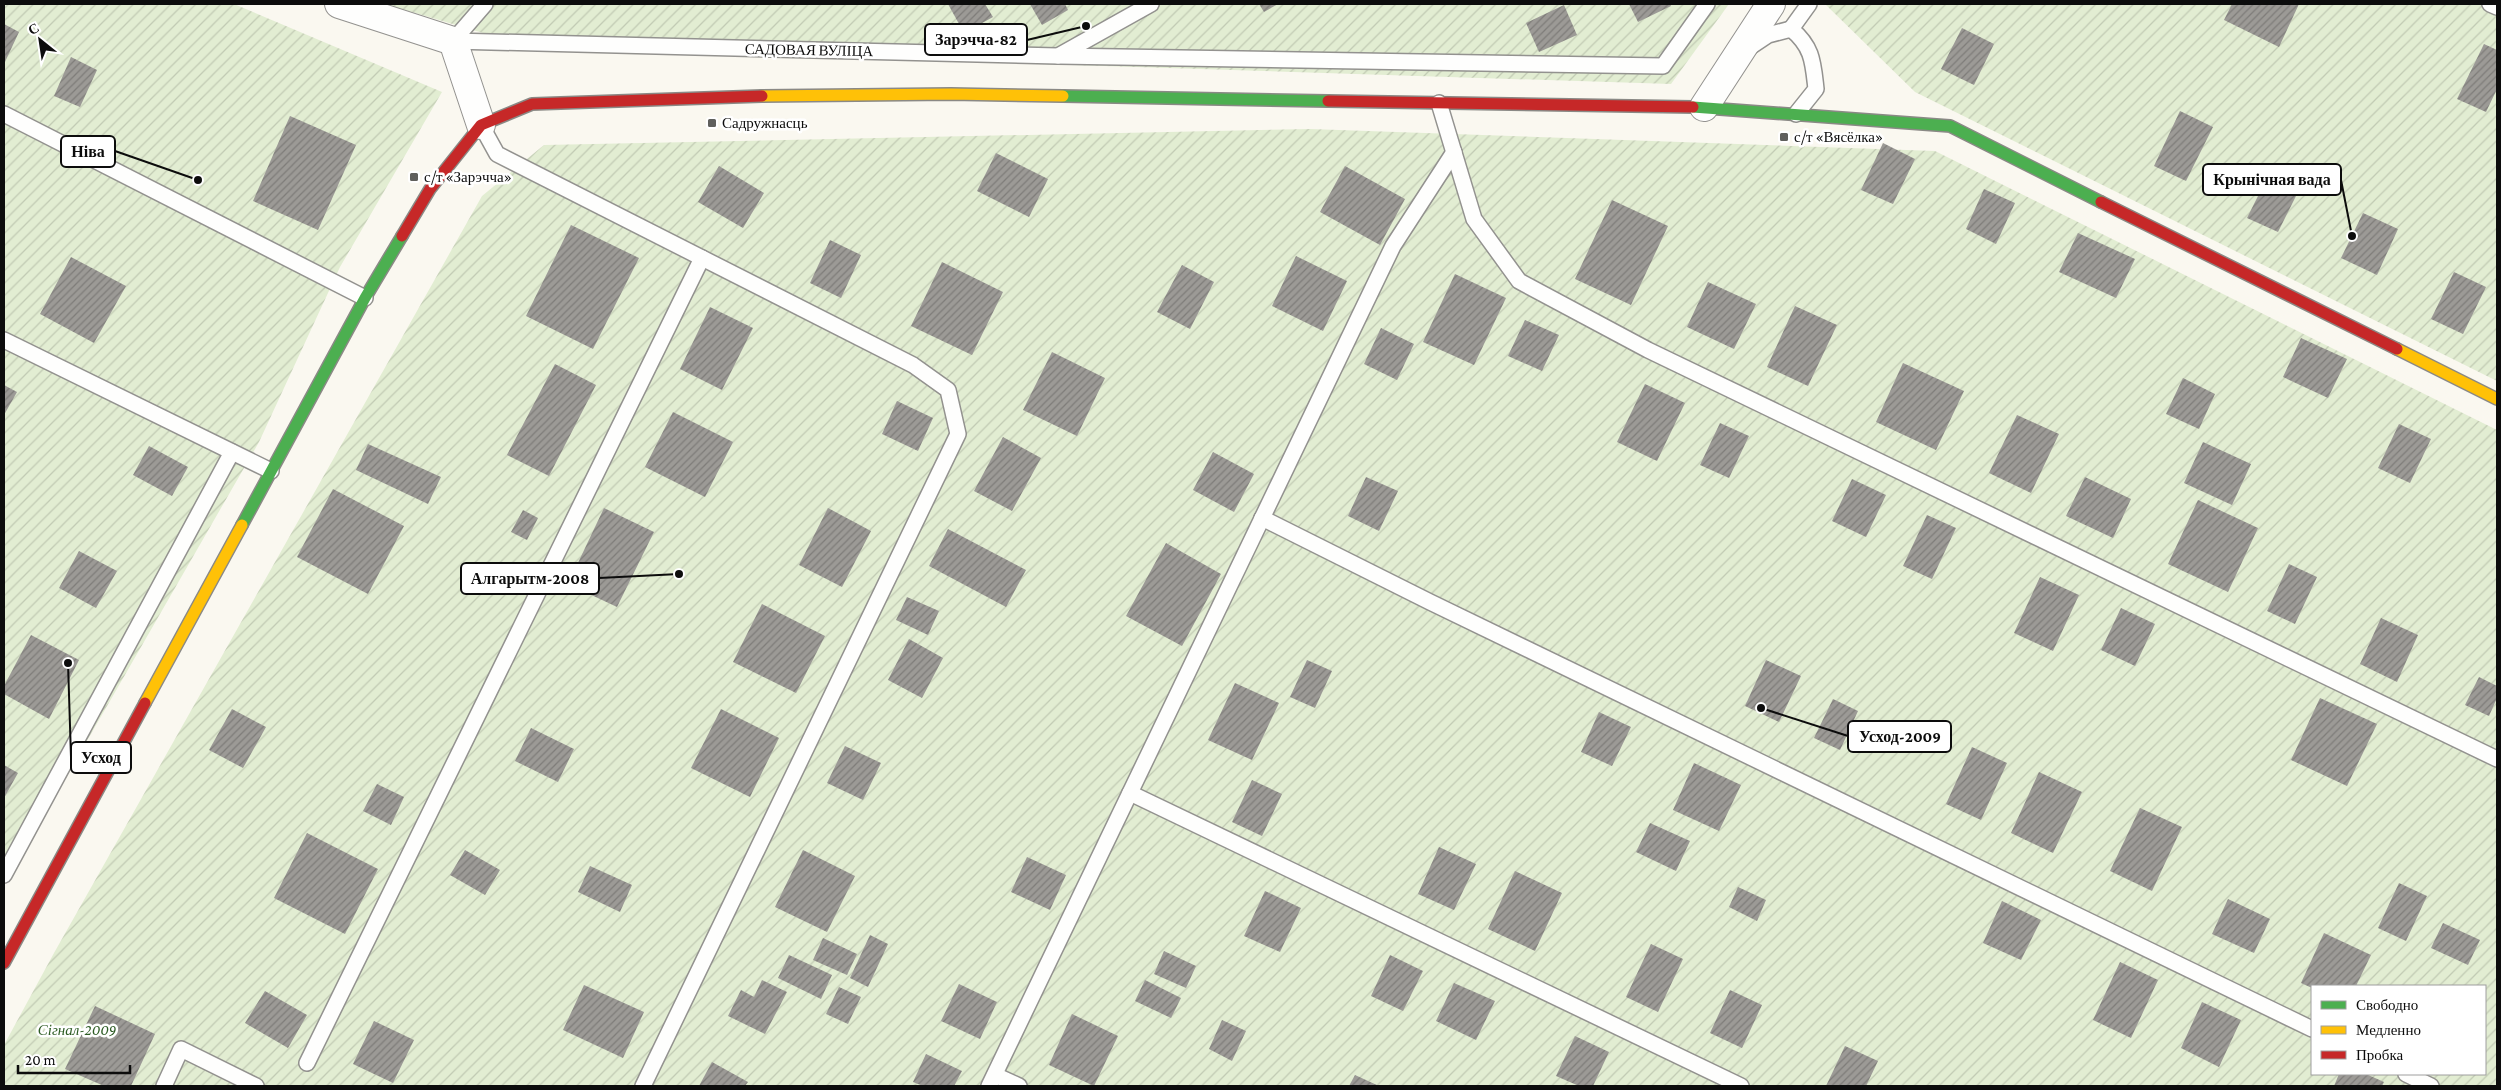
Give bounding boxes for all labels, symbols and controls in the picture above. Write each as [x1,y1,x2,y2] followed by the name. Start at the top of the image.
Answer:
[15,15,65,65] north arrow
[25,19,42,38] text: С
[925,24,1027,55] callout: Зарэчча-82
[935,31,1017,49] text: Зарэчча-82
[745,41,874,59] street label: САДОВАЯ ВУЛІЦА
[722,115,808,131] place label: Садружнасць
[706,117,718,129] marker: Садружнасць
[1794,129,1883,145] place label: с/т «Вясёлка»
[1778,131,1790,143] marker: с/т «Вясёлка»
[61,136,115,167] callout: Ніва
[71,143,105,160] text: Ніва
[2203,164,2341,195] callout: Крынічная вада
[424,169,512,185] place label: с/т «Зарэчча»
[408,171,420,183] marker: с/т «Зарэчча»
[2213,171,2331,189] text: Крынічная вада
[461,563,599,594] callout: Алгарытм-2008
[471,570,589,588] text: Алгарытм-2008
[1848,721,1951,752] callout: Усход-2009
[1859,728,1941,745] text: Усход-2009
[71,742,131,773] callout: Усход
[81,749,121,766] text: Усход
[2311,985,2486,1075] legend
[2356,997,2418,1013] text: Свободно
[38,1022,117,1038] park label: Сігнал-2009
[2356,1022,2421,1038] text: Медленно
[18,1042,130,1074] scale bar
[2356,1047,2404,1063] text: Пробка
[25,1052,56,1068] text: 20 m

